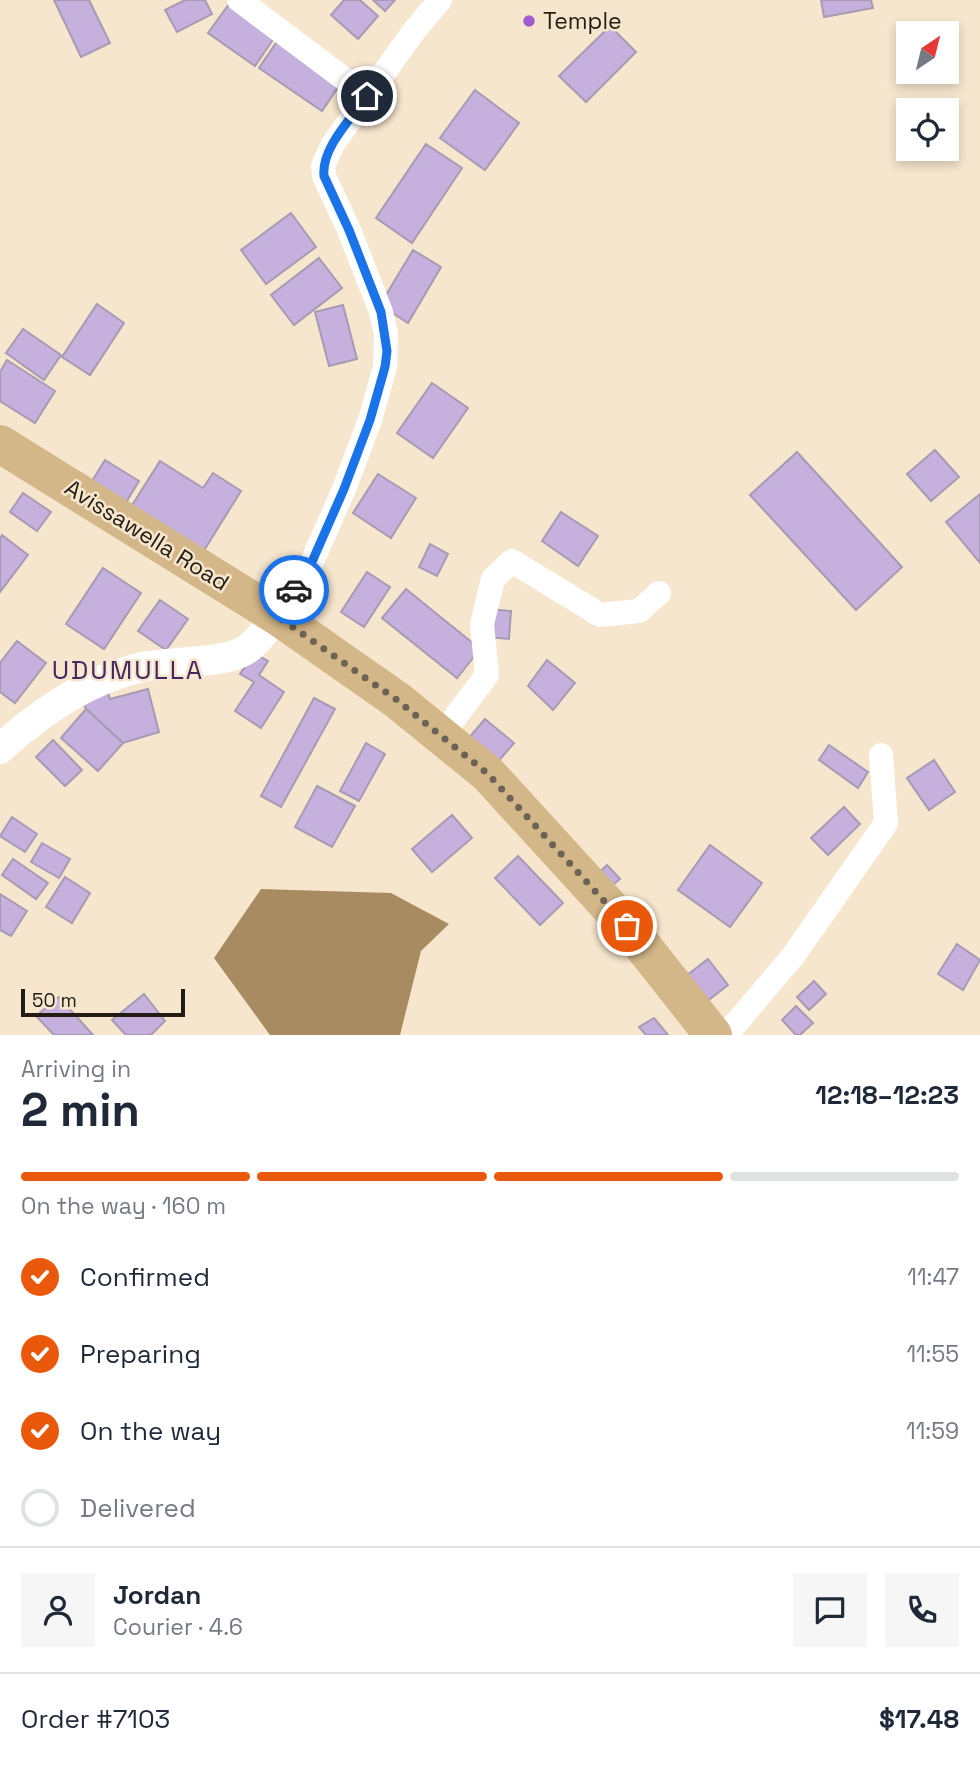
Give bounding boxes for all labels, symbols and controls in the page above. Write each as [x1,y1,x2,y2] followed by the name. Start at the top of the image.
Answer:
[543,6,622,36] place label: Temple
[521,13,537,29] marker: Temple
[896,21,959,84] north arrow
[896,21,959,161] map controls
[337,66,397,126] pin
[348,77,386,115] icon: home
[896,98,959,161] button: locate
[59,472,235,598] street label: Avissawella Road
[259,555,329,625] courier
[275,571,313,609] icon: car
[52,653,204,687] district label: UDUMULLA
[597,896,657,956] pin
[608,907,646,945] icon: bag
[21,986,186,1018] scale bar
[32,988,77,1013] text: 50 m
[21,1054,131,1084] text: Arriving in
[815,1078,959,1112] text: 12:18–12:23
[21,1081,140,1139] text: 2 min
[21,1191,226,1221] text: On the way · 160 m
[21,1258,59,1296] icon: check
[80,1260,210,1294] text: Confirmed
[907,1262,959,1292] text: 11:47
[21,1335,59,1373] icon: check
[80,1337,201,1371] text: Preparing
[906,1339,959,1369] text: 11:55
[21,1412,59,1450] icon: check
[80,1414,221,1448] text: On the way
[906,1416,959,1446] text: 11:59
[80,1491,196,1525] text: Delivered
[21,1573,95,1647] button: person
[793,1573,867,1647] button: chat
[885,1573,959,1647] button: phone
[113,1578,201,1612] text: Jordan
[113,1612,243,1642] text: Courier · 4.6
[21,1702,170,1736] text: Order #7103
[879,1702,959,1736] text: $17.48

